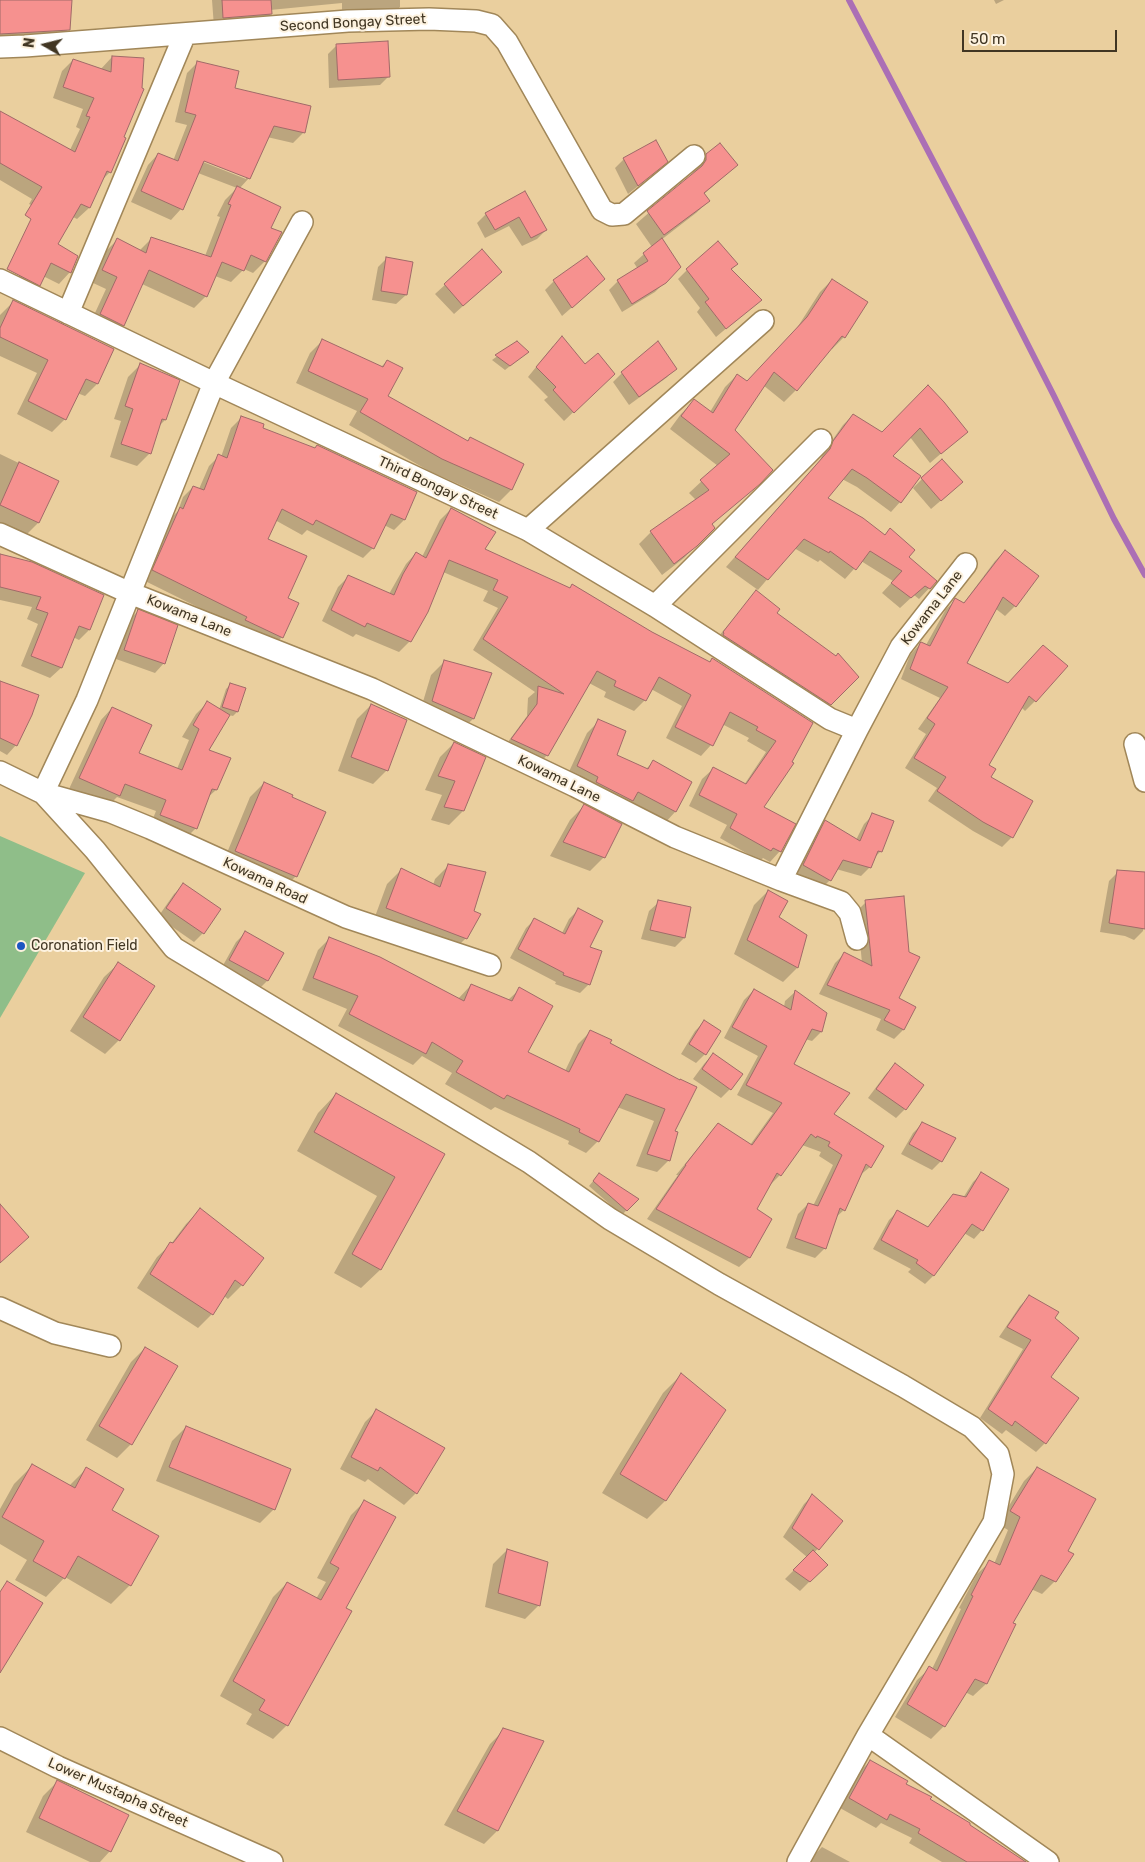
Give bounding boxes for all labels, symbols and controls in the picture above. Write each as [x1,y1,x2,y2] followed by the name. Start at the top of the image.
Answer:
[280,11,426,35] street label: Second Bongay Street
[20,20,70,70] north arrow
[965,20,1120,52] scale bar
[970,30,1005,48] text: 50 m
[21,37,39,49] text: N
[375,453,501,523] street label: Third Bongay Street
[898,567,966,649] street label: Kowama Lane
[144,591,234,641] street label: Kowama Lane
[515,752,603,806] street label: Kowama Lane
[220,854,310,908] street label: Kowama Road
[31,938,138,954] place label: Coronation Field
[15,940,27,952] marker: Coronation Field
[45,1754,191,1832] street label: Lower Mustapha Street

